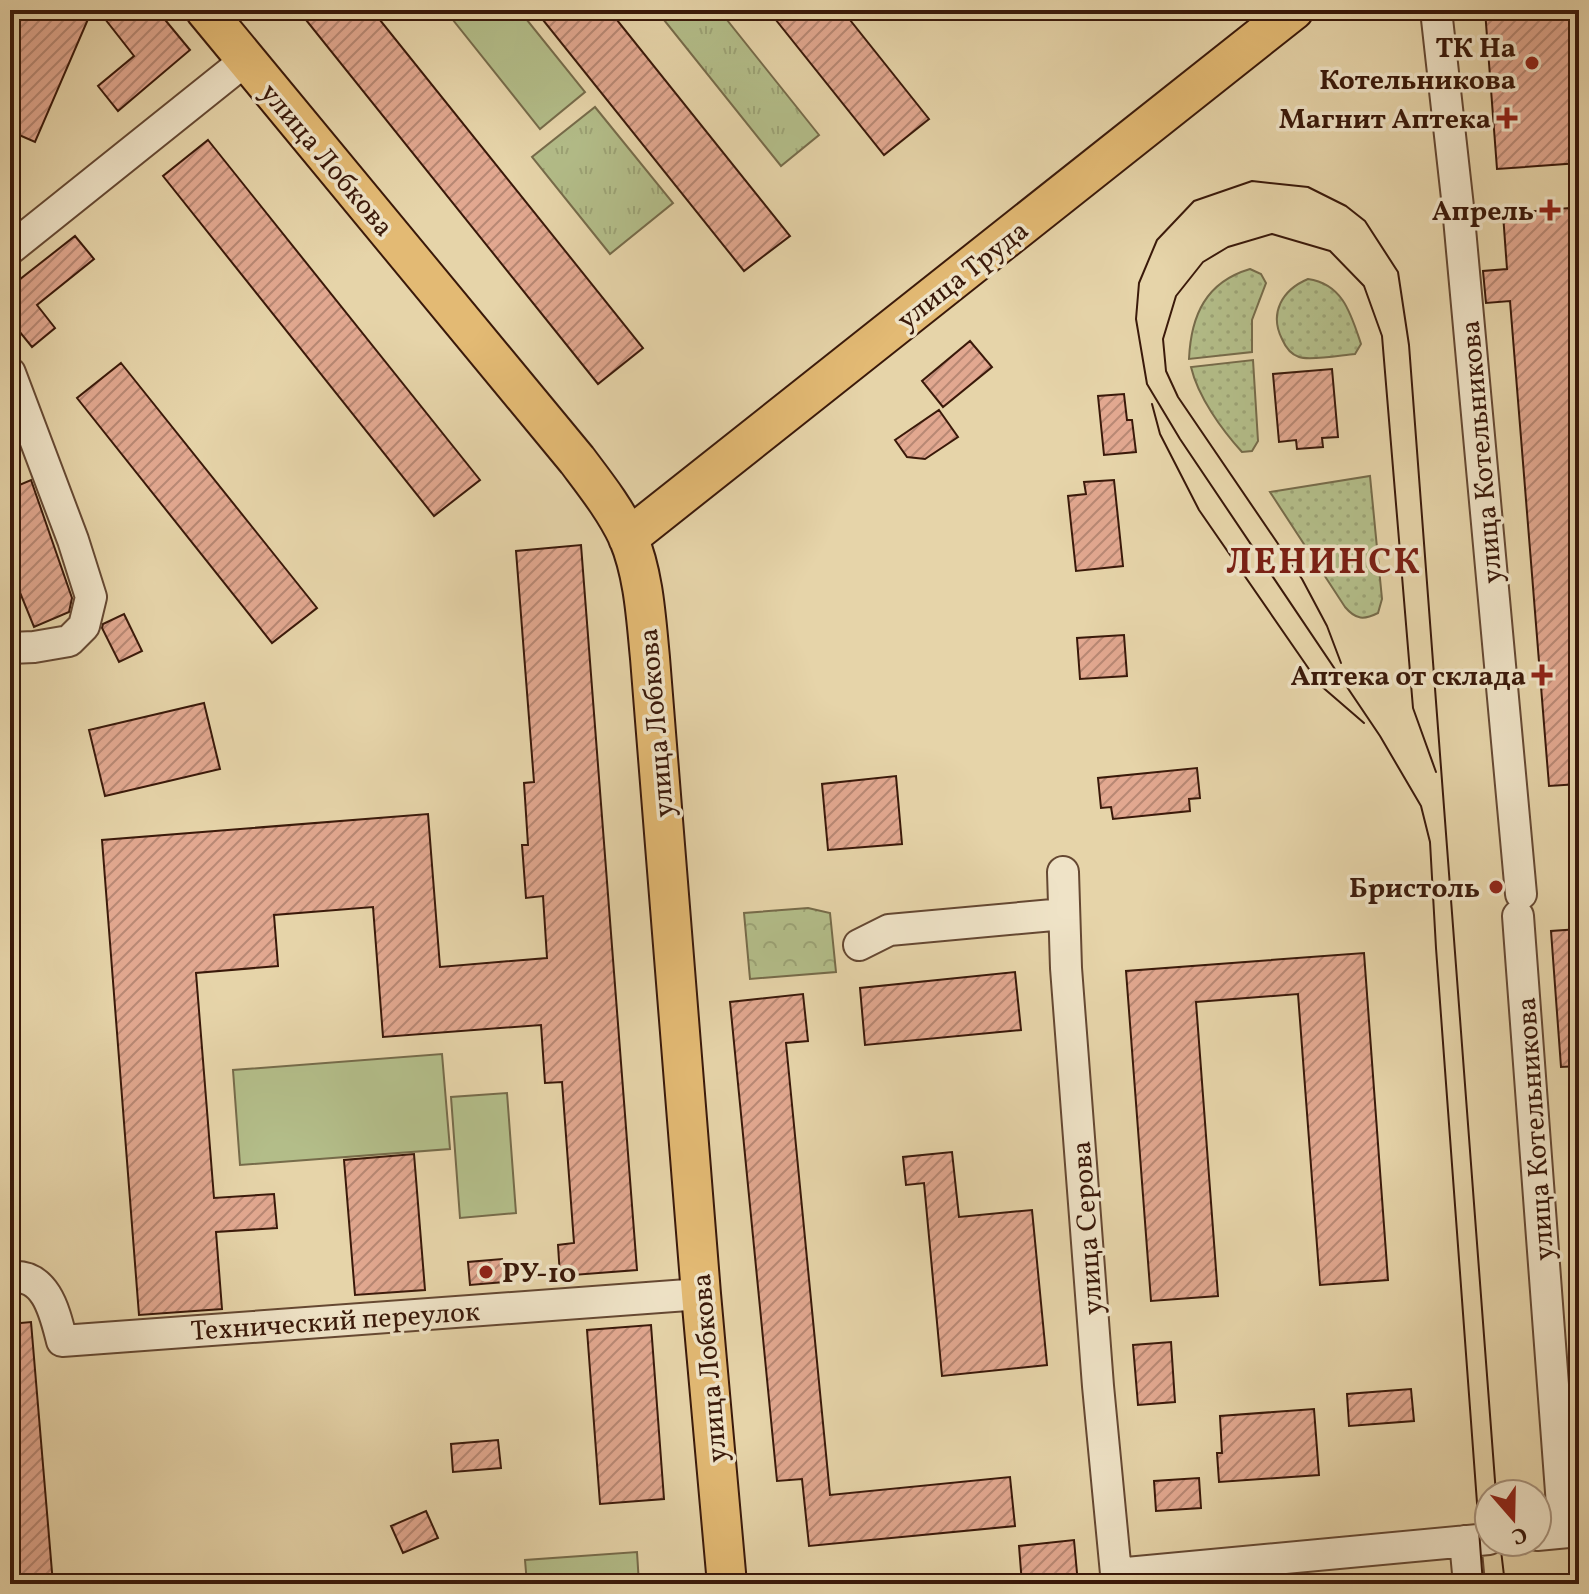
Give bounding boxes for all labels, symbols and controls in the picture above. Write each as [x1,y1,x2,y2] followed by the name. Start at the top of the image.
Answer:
[1319,30,1516,101] place label: ТК На Котельникова
[1523,54,1541,72] marker: ТК На Котельникова
[250,75,402,246] street label: улица Лобкова
[1279,101,1491,140] place label: Магнит Аптека
[1498,109,1516,127] marker: Магнит Аптека
[1432,193,1534,232] place label: Апрель
[1541,201,1559,219] marker: Апрель
[889,212,1038,340] street label: улица Труда
[1452,319,1513,585] street label: улица Котельникова
[1226,539,1422,589] district label: ЛЕНИНСК
[630,627,685,819] street label: улица Лобкова
[1290,658,1526,697] place label: Аптека от склада
[1533,666,1551,684] marker: Аптека от склада
[1349,870,1480,909] place label: Бристоль
[1487,878,1505,896] marker: Бристоль
[1508,996,1565,1262] street label: улица Котельникова
[1063,1140,1114,1316] street label: улица Серова
[502,1255,576,1294] place label: РУ-10
[477,1263,495,1281] marker: РУ-10
[683,1272,738,1464] street label: улица Лобкова
[189,1293,481,1352] street label: Технический переулок
[1473,1478,1553,1558] north arrow
[1507,1517,1531,1551] text: С

